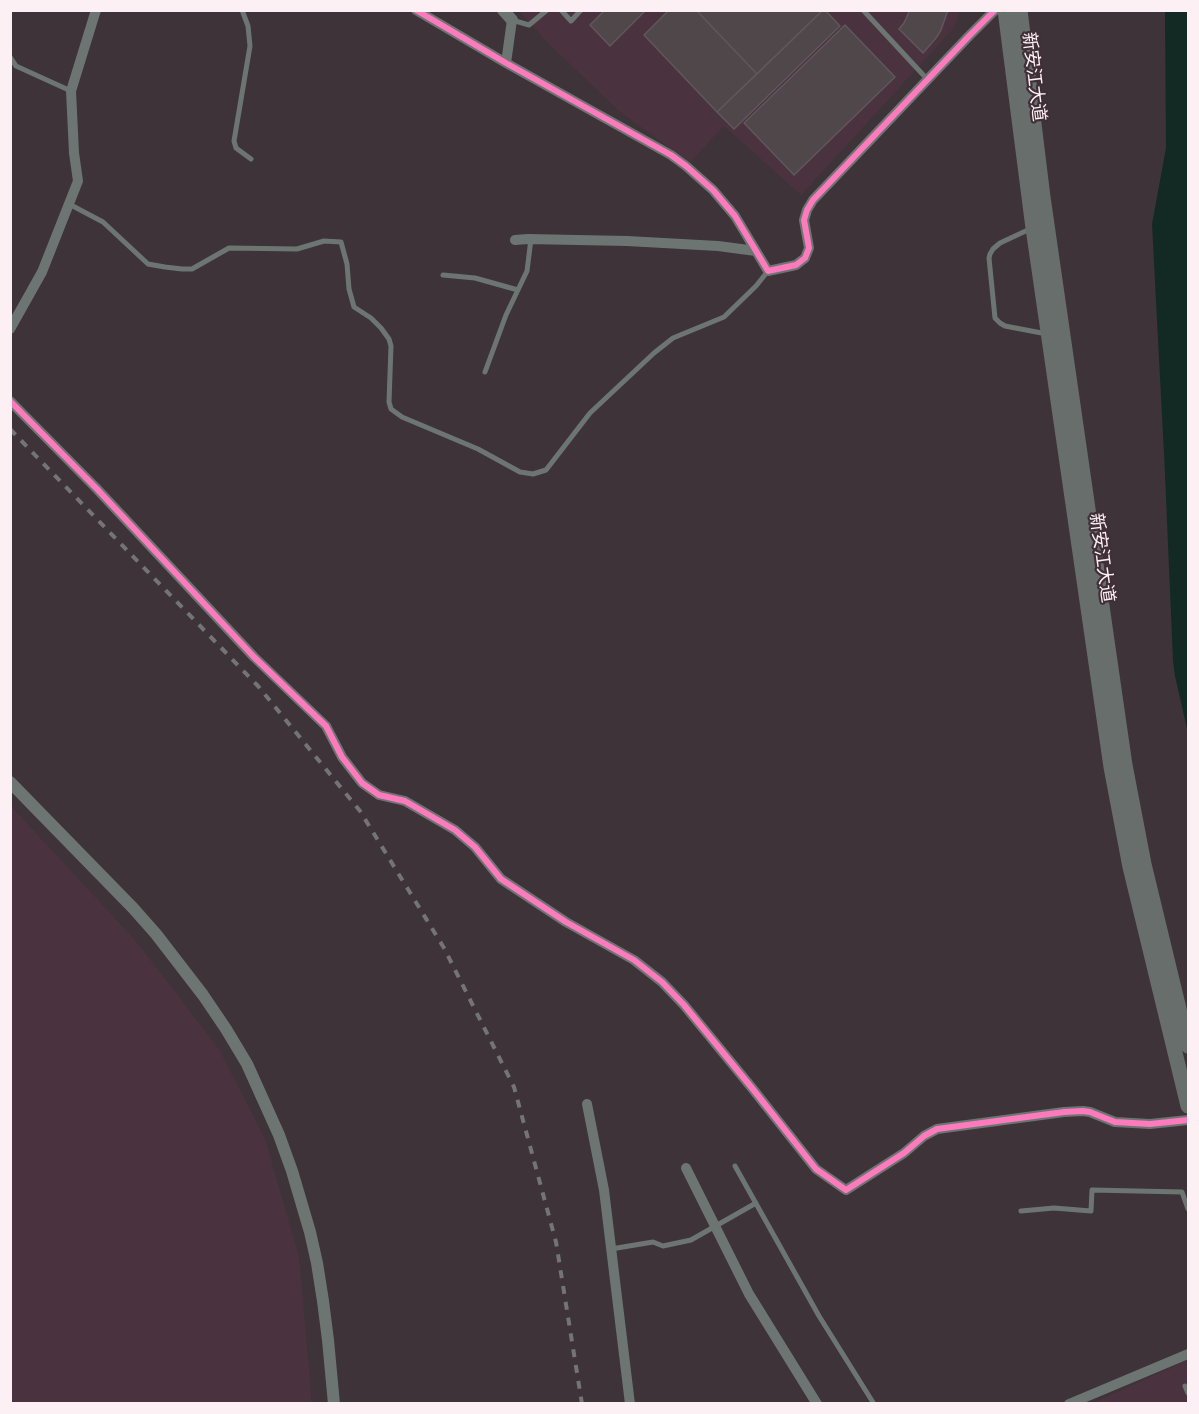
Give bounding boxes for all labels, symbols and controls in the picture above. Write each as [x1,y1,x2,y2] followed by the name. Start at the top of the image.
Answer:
[1017,31,1049,123] street label: 新安江大道
[1084,512,1118,604] street label: 新安江大道

